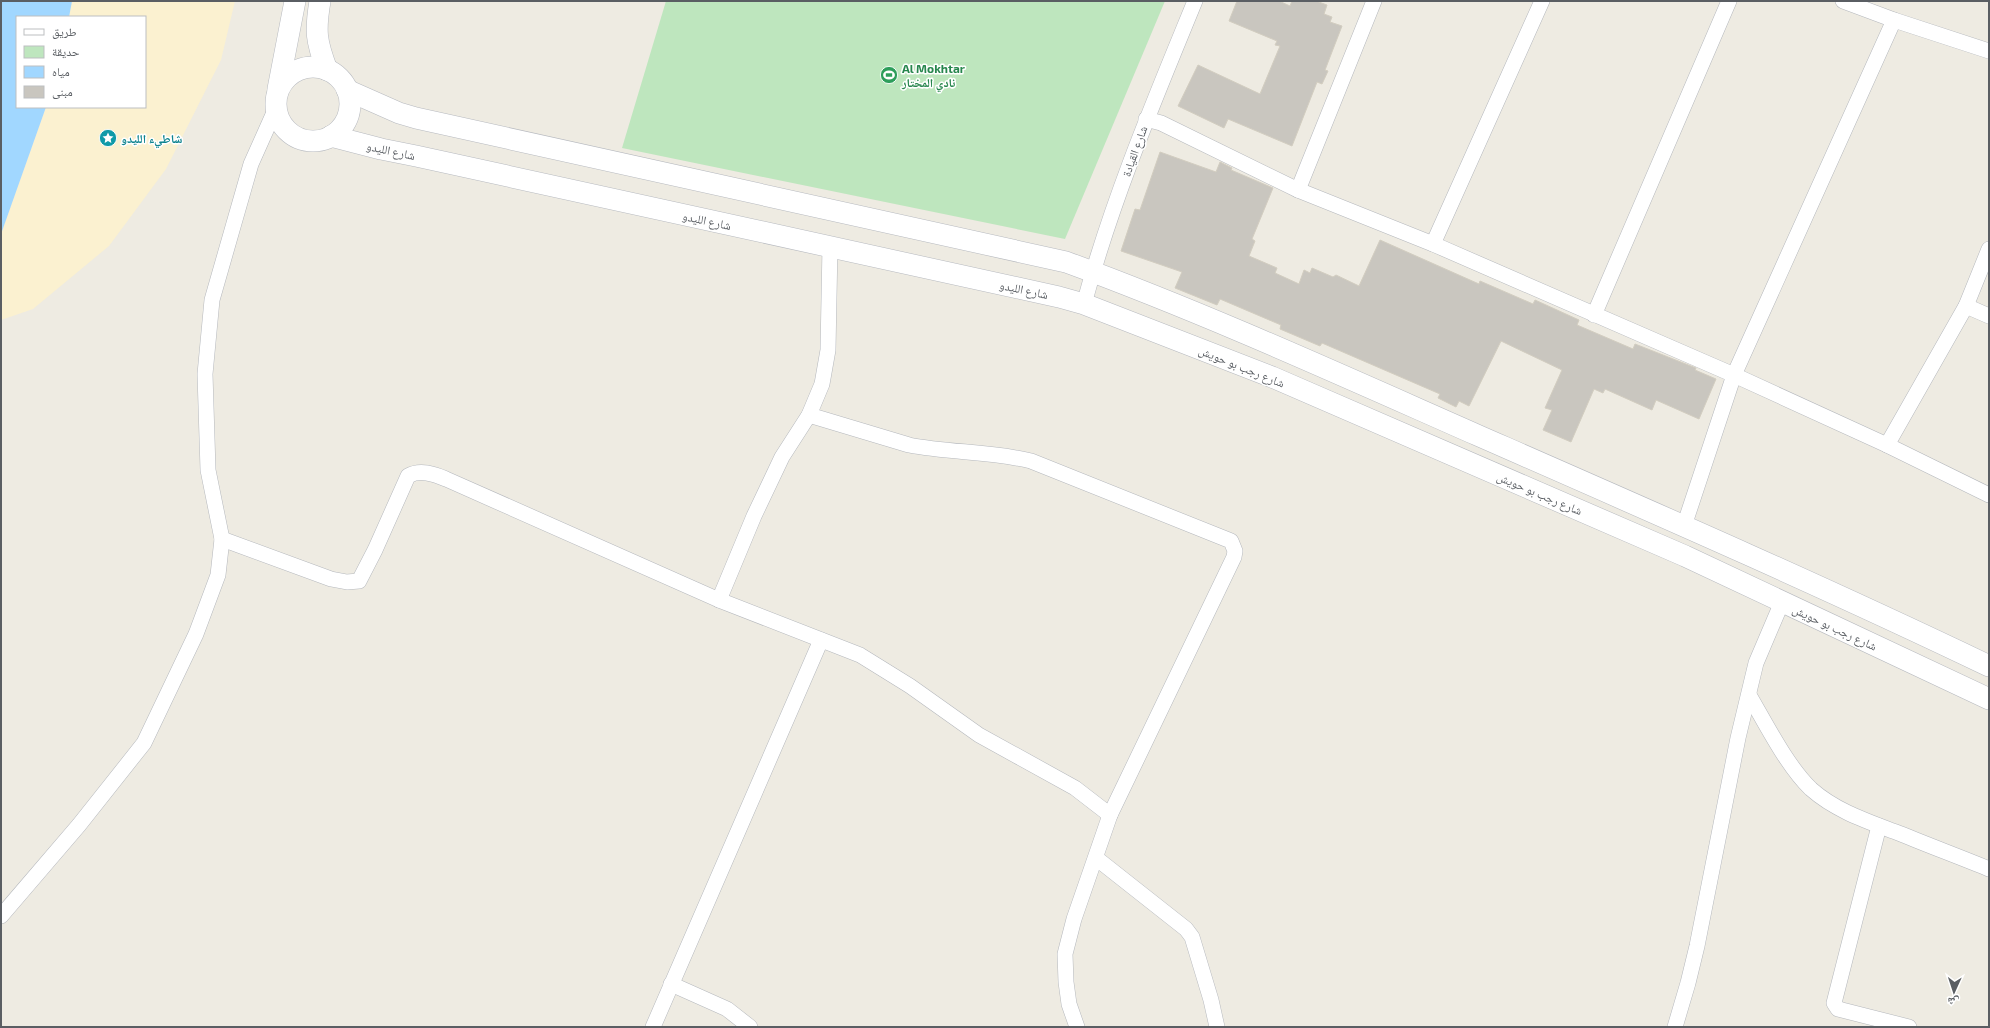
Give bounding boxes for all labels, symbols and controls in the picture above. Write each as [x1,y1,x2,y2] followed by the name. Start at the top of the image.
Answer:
[16,16,146,108] legend
[52,24,77,39] text: طريق
[52,44,80,59] text: حديقة
[901,61,965,93] place label: Al Mokhtar نادي المختار
[52,64,70,79] text: مياه
[879,65,899,85] sports icon: Al Mokhtar نادي المختار
[52,84,73,99] text: مبنى
[1118,124,1152,179] street label: شارع القيادة
[98,128,118,148] place icon: شاطيء الليدو
[121,131,183,149] place label: شاطيء الليدو
[365,138,417,164] street label: شارع الليدو
[681,208,733,234] street label: شارع الليدو
[998,277,1050,303] street label: شارع الليدو
[1196,342,1287,391] street label: شارع رجب بو حويش
[1494,469,1585,519] street label: شارع رجب بو حويش
[1790,601,1879,655] street label: شارع رجب بو حويش
[1934,972,1974,1012] north arrow
[1947,994,1960,1009] text: ش

